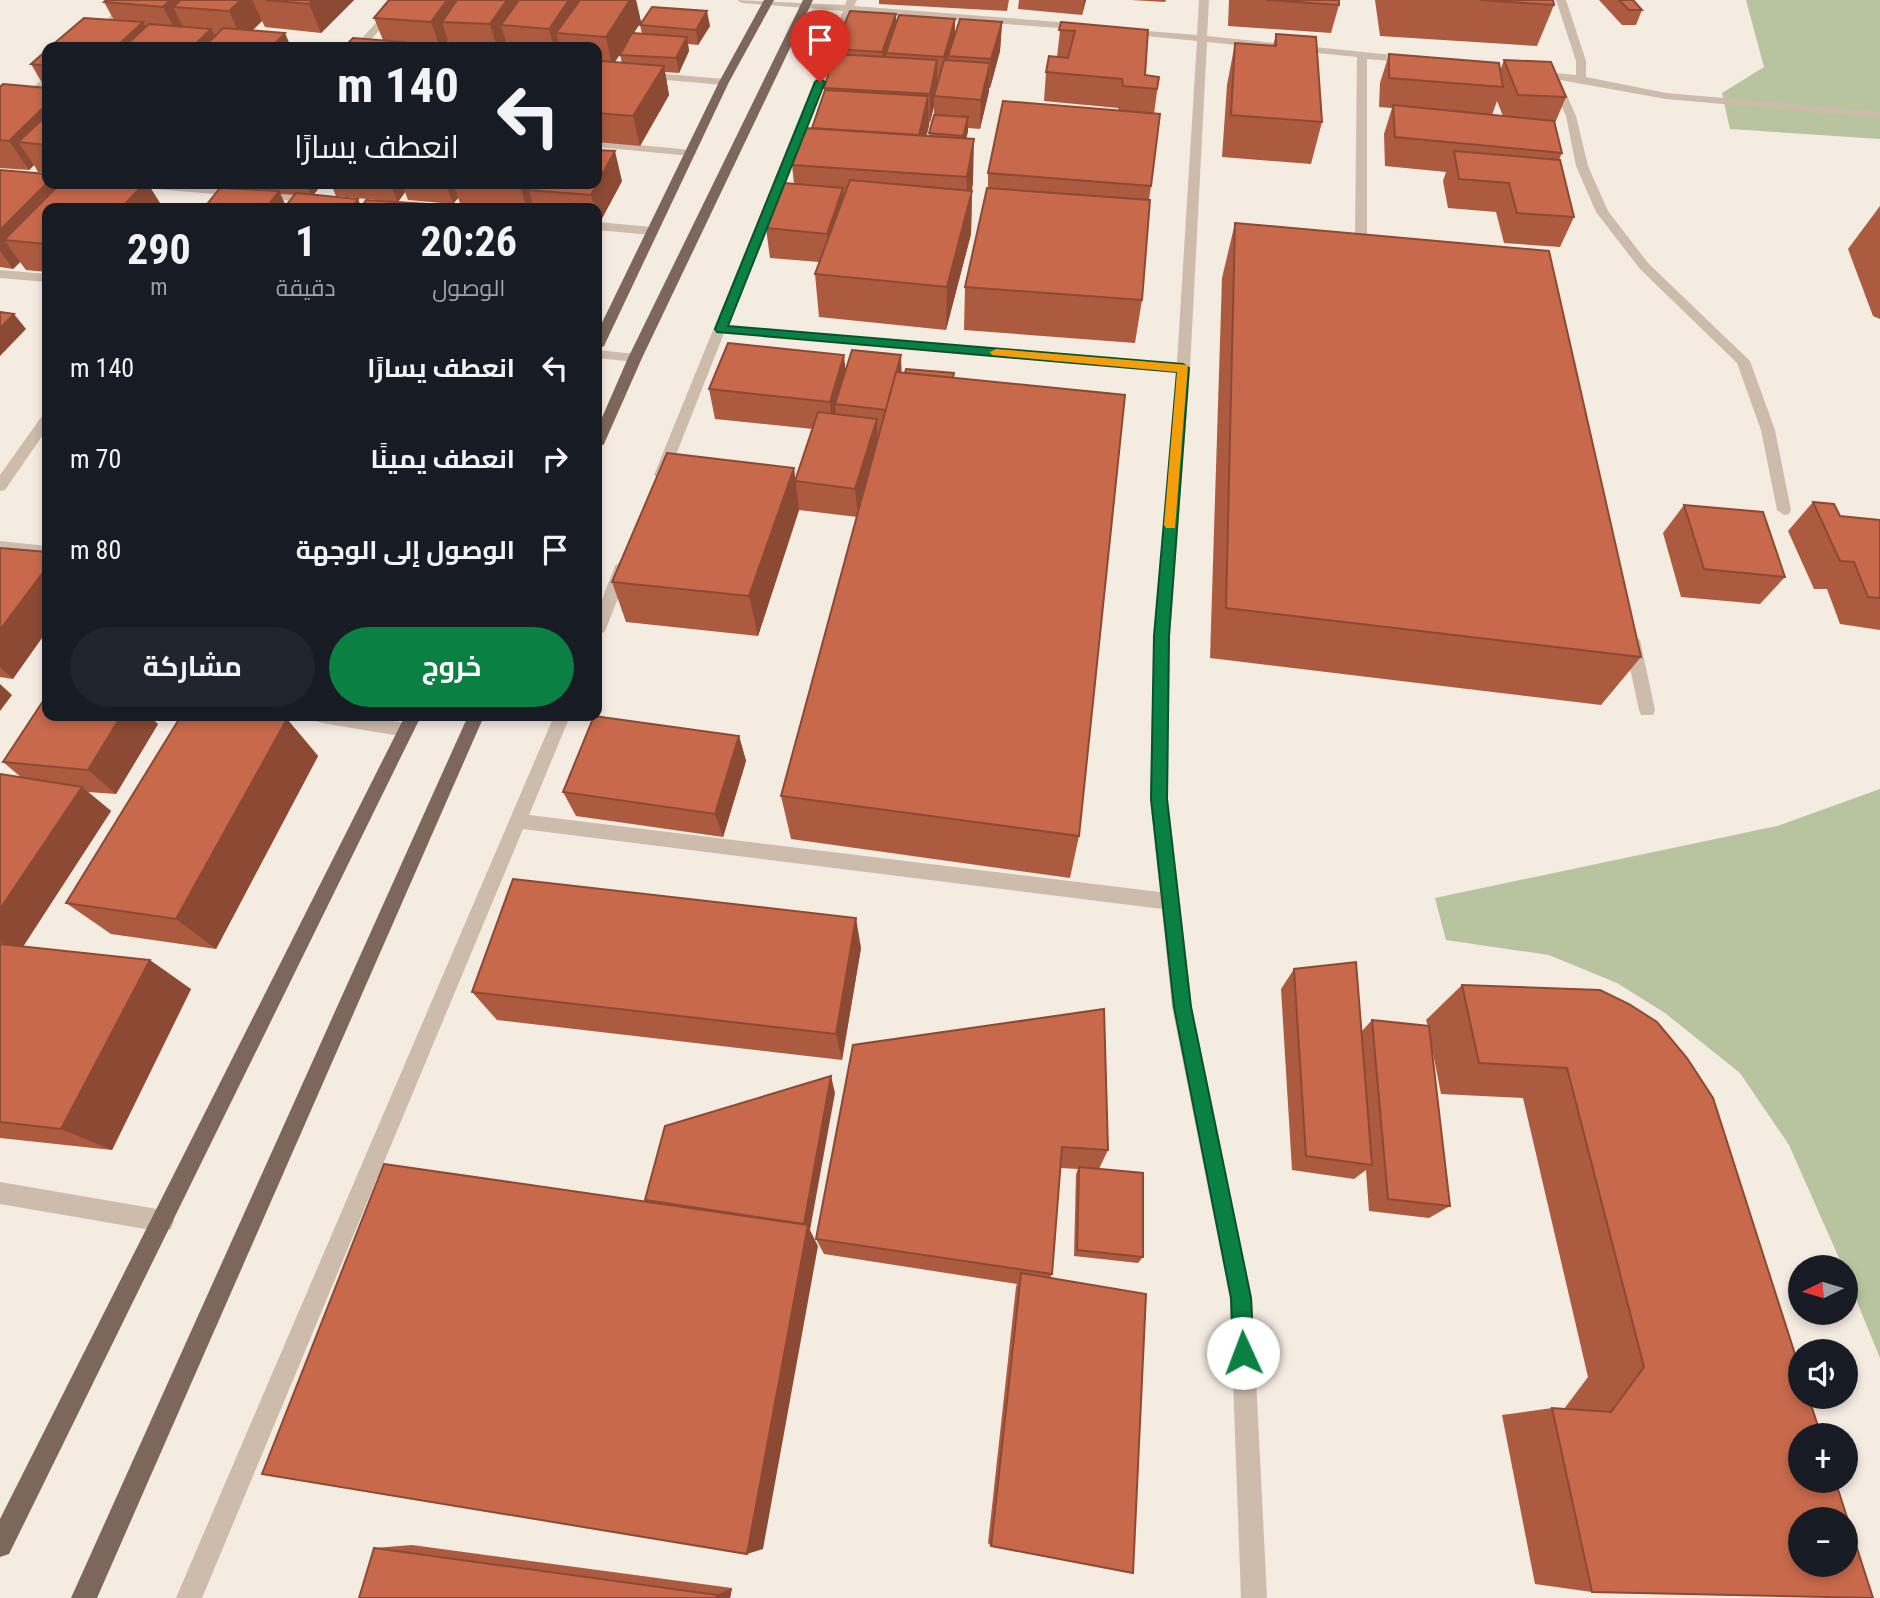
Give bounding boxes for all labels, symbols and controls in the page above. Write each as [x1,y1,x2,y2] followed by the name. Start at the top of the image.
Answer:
[790,10,850,82] pin
[801,21,839,59] icon: arrive
[337,57,459,114] text: 140 m
[483,70,574,161] icon: left
[294,128,459,166] text: انعطف يسارًا
[295,217,316,266] text: 1
[421,217,517,266] text: 20:26
[127,225,191,274] text: 290
[150,274,168,301] text: m
[276,275,336,302] text: دقيقة
[432,275,505,302] text: الوصول
[536,349,574,387] icon: left
[70,353,134,383] text: 140 m
[367,353,515,383] text: انعطف يسارًا
[536,440,574,478] icon: right
[70,444,121,474] text: 70 m
[370,444,515,474] text: انعطف يمينًا
[536,531,574,569] icon: arrive
[70,535,121,565] text: 80 m
[296,535,515,565] text: الوصول إلى الوجهة
[70,627,315,707] button: مشاركة
[329,627,574,707] button: خروج
[1788,1255,1858,1325] north arrow
[1788,1255,1858,1577] map controls
[1206,1316,1280,1390] position arrow
[1788,1339,1858,1409] button: sound
[1788,1423,1858,1493] button: +
[1788,1507,1858,1577] button: −

